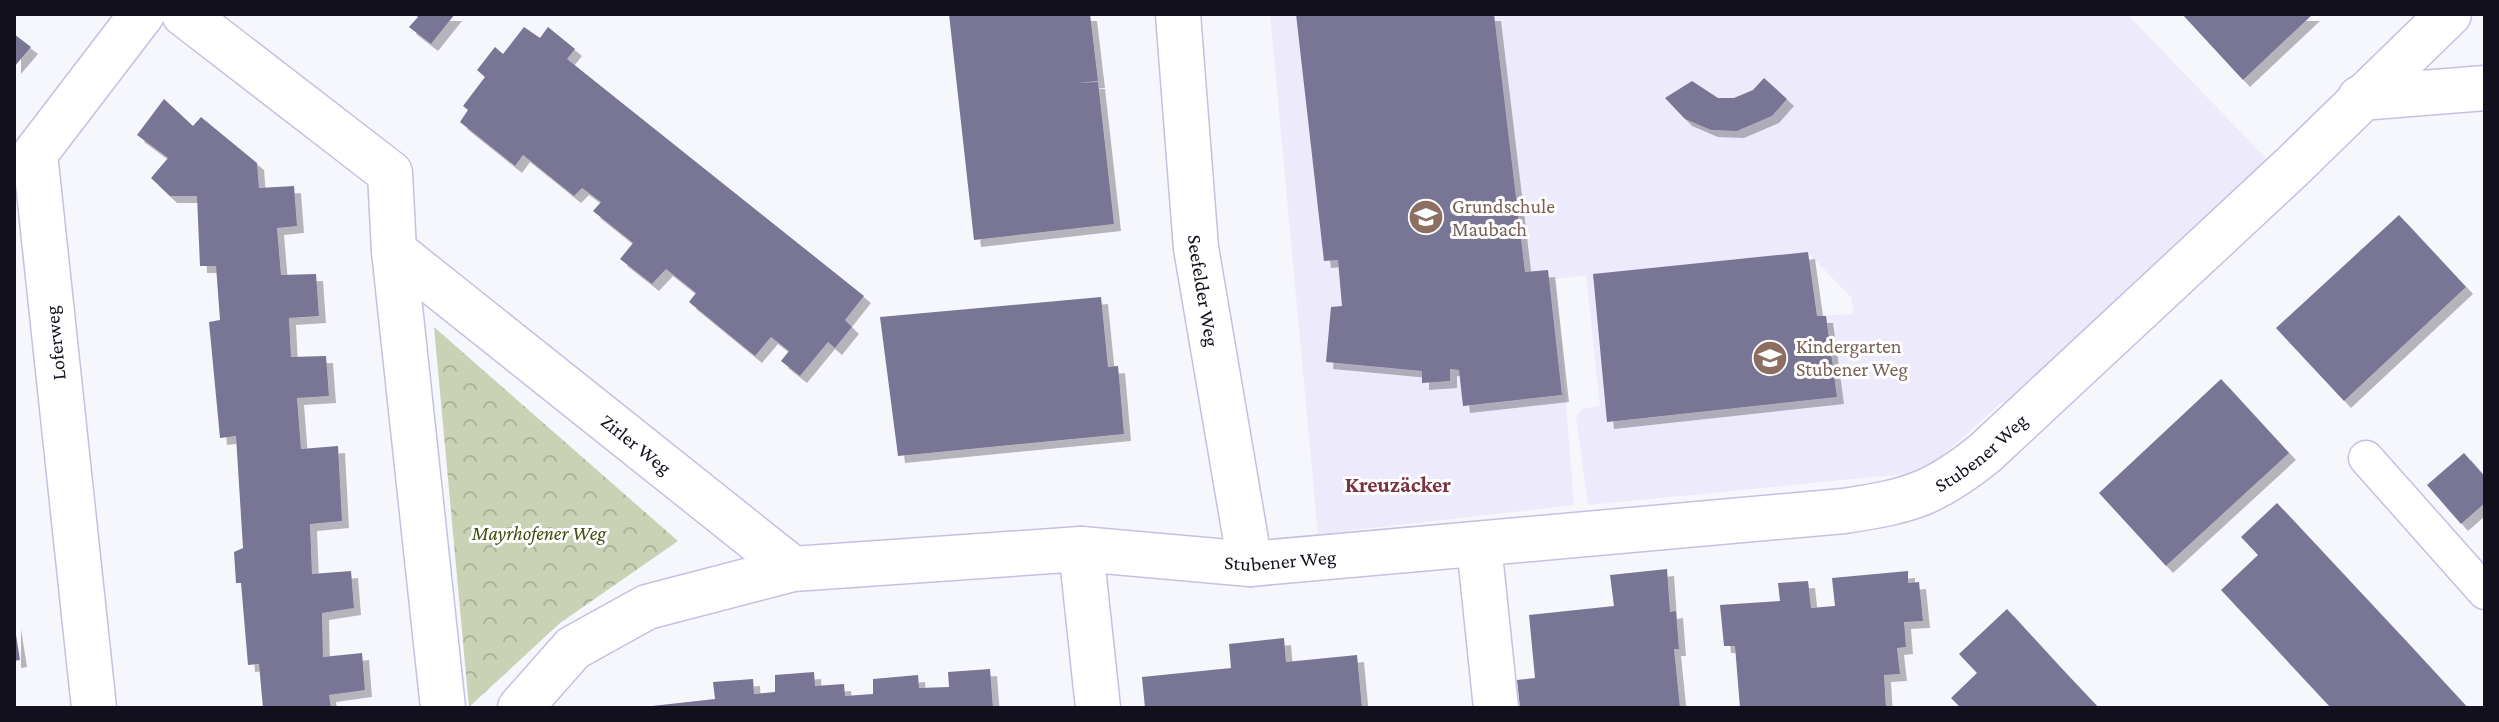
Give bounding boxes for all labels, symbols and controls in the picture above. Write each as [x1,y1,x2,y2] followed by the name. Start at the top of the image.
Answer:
[1452,195,1555,240] place label: Grundschule Maubach
[1407,198,1445,236] school or university icon: Grundschule Maubach
[1184,234,1224,349] street label: Seefelder Weg
[40,304,71,381] street label: Loferweg
[1796,335,1908,381] place label: Kindergarten Stubener Weg
[1751,339,1789,377] school or university icon: Kindergarten Stubener Weg
[597,409,676,480] street label: Zirler Weg
[1931,409,2032,496] street label: Stubener Weg
[1345,472,1451,497] district label: Kreuzäcker
[471,522,607,545] park label: Mayrhofener Weg
[1223,545,1337,575] street label: Stubener Weg

